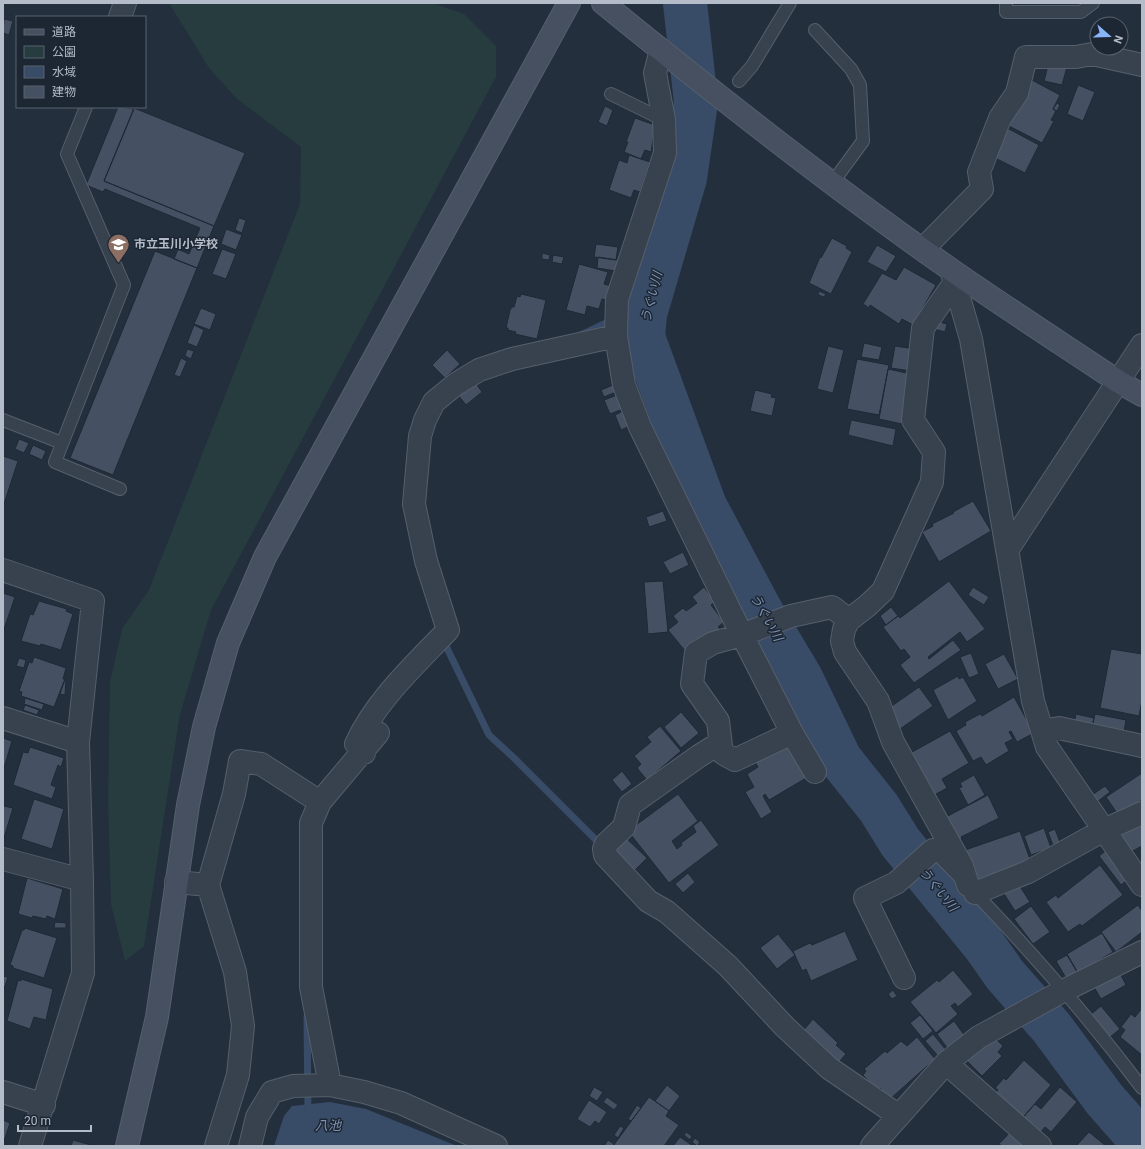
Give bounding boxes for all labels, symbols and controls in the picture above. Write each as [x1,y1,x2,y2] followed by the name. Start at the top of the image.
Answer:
[16,16,146,108] legend
[1089,16,1129,56] north arrow
[52,25,76,39] text: 道路
[1110,33,1125,45] text: N
[52,45,76,59] text: 公園
[52,65,76,79] text: 水域
[52,85,76,99] text: 建物
[106,231,132,264] school or university icon: 市立玉川小学校
[134,237,218,251] place label: 市立玉川小学校
[638,268,666,324] water label: うぐい川
[747,591,787,645] water label: うぐい川
[916,864,962,916] water label: うぐい川
[18,1107,91,1133] scale bar
[24,1114,51,1128] text: 20 m
[315,1118,343,1133] water label: 八池

